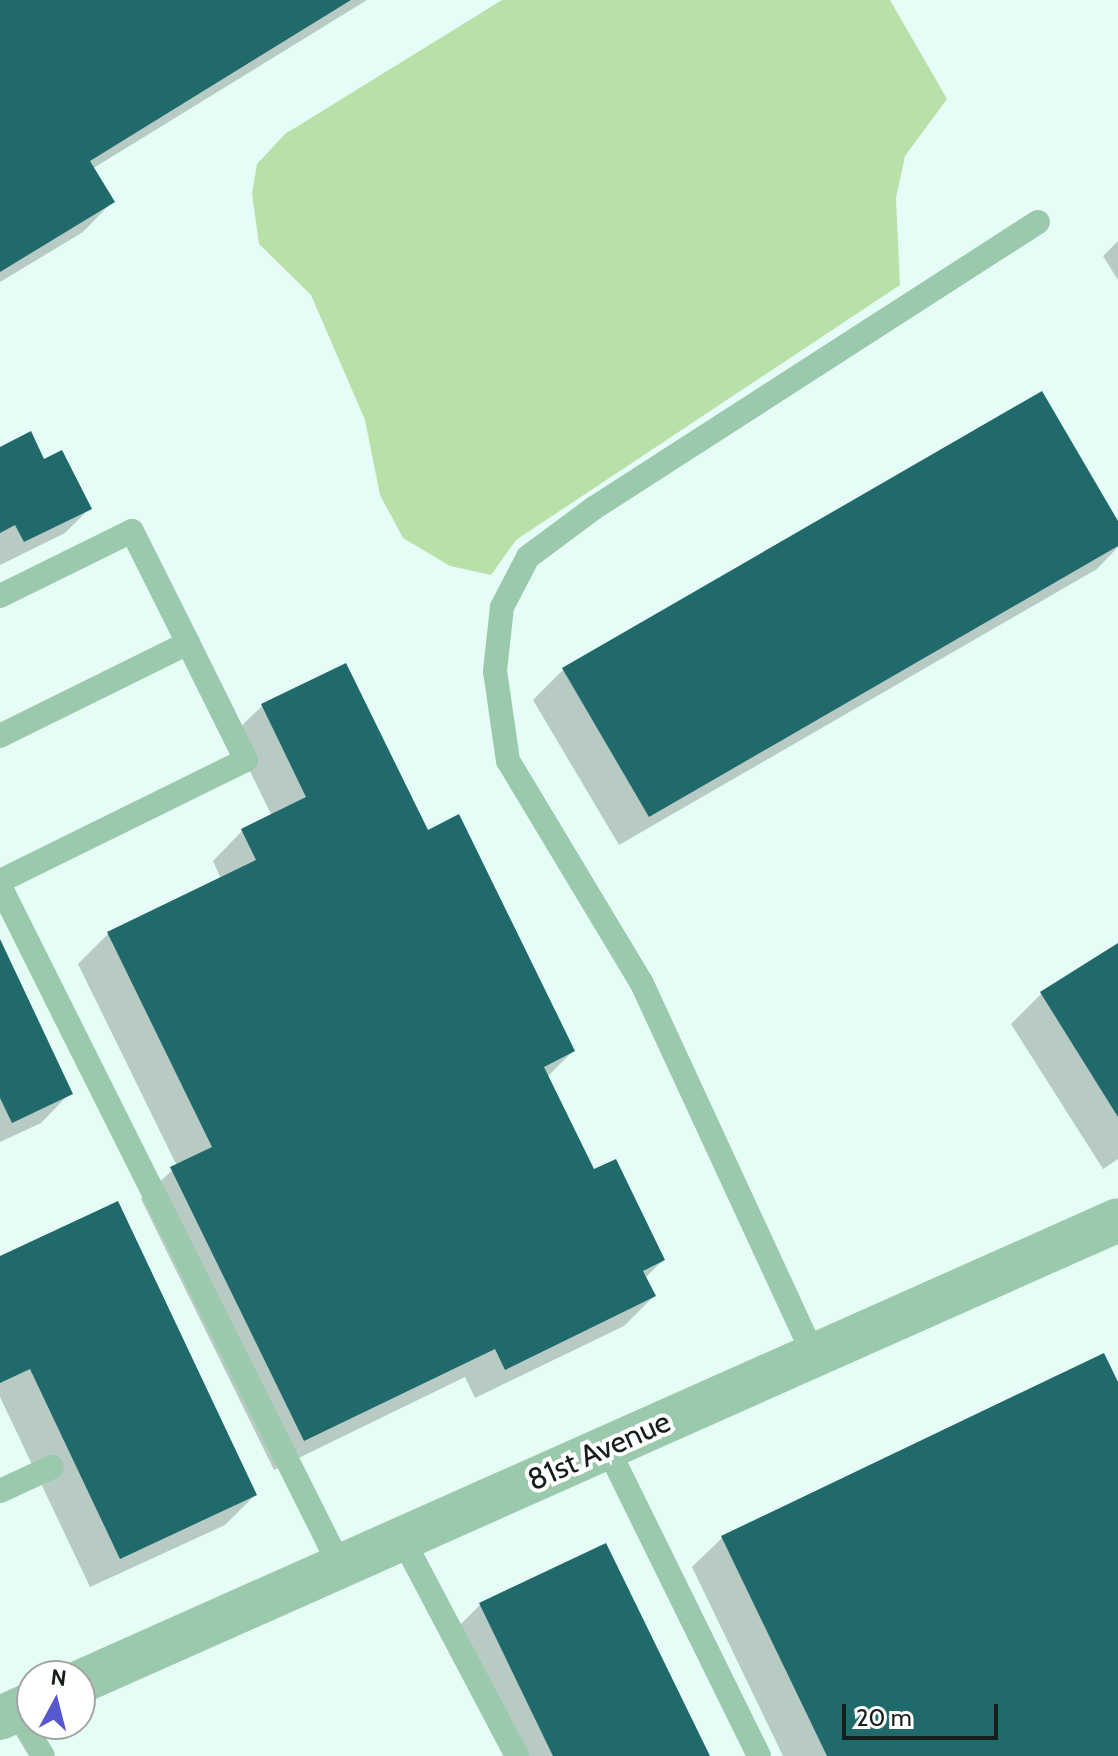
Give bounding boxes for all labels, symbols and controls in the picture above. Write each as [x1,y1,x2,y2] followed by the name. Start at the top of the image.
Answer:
[522,1404,676,1498] street label: 81st Avenue
[16,1660,96,1740] north arrow
[49,1663,68,1692] text: N
[846,1688,1002,1738] scale bar
[856,1703,912,1732] text: 20 m

